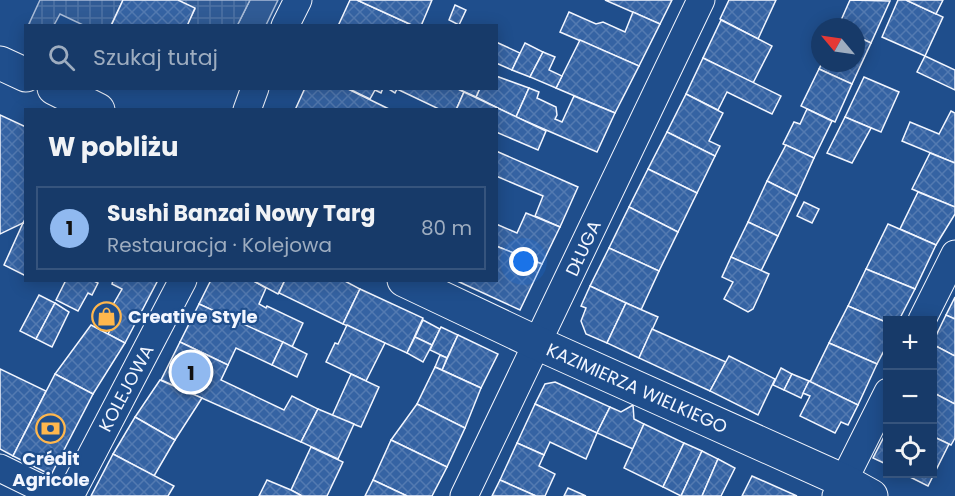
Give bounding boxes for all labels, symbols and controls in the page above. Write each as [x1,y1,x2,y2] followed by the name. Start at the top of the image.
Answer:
[811,18,865,72] north arrow
[24,24,498,90] search box
[45,41,78,74] icon: search
[93,42,218,73] text: Szukaj tutaj
[48,129,179,165] text: W pobliżu
[107,198,375,229] text: Sushi Banzai Nowy Targ
[66,214,73,242] text: 1
[421,214,472,242] text: 80 m
[559,216,607,280] street label: DŁUGA
[107,231,332,259] text: Restauracja · Kolejowa
[509,247,538,276] your location
[91,300,123,332] shop icon: Creative Style
[128,304,258,329] place label: Creative Style
[883,316,937,478] map controls
[883,316,937,370] button: +
[543,337,731,439] street label: KAZIMIERZA WIELKIEGO
[93,340,159,436] street label: KOLEJOWA
[172,350,210,394] pin: 1
[883,370,937,424] button: −
[35,413,67,445] bank icon: Crédit Agricole
[883,424,937,478] button: locate
[12,446,90,492] place label: Crédit Agricole

